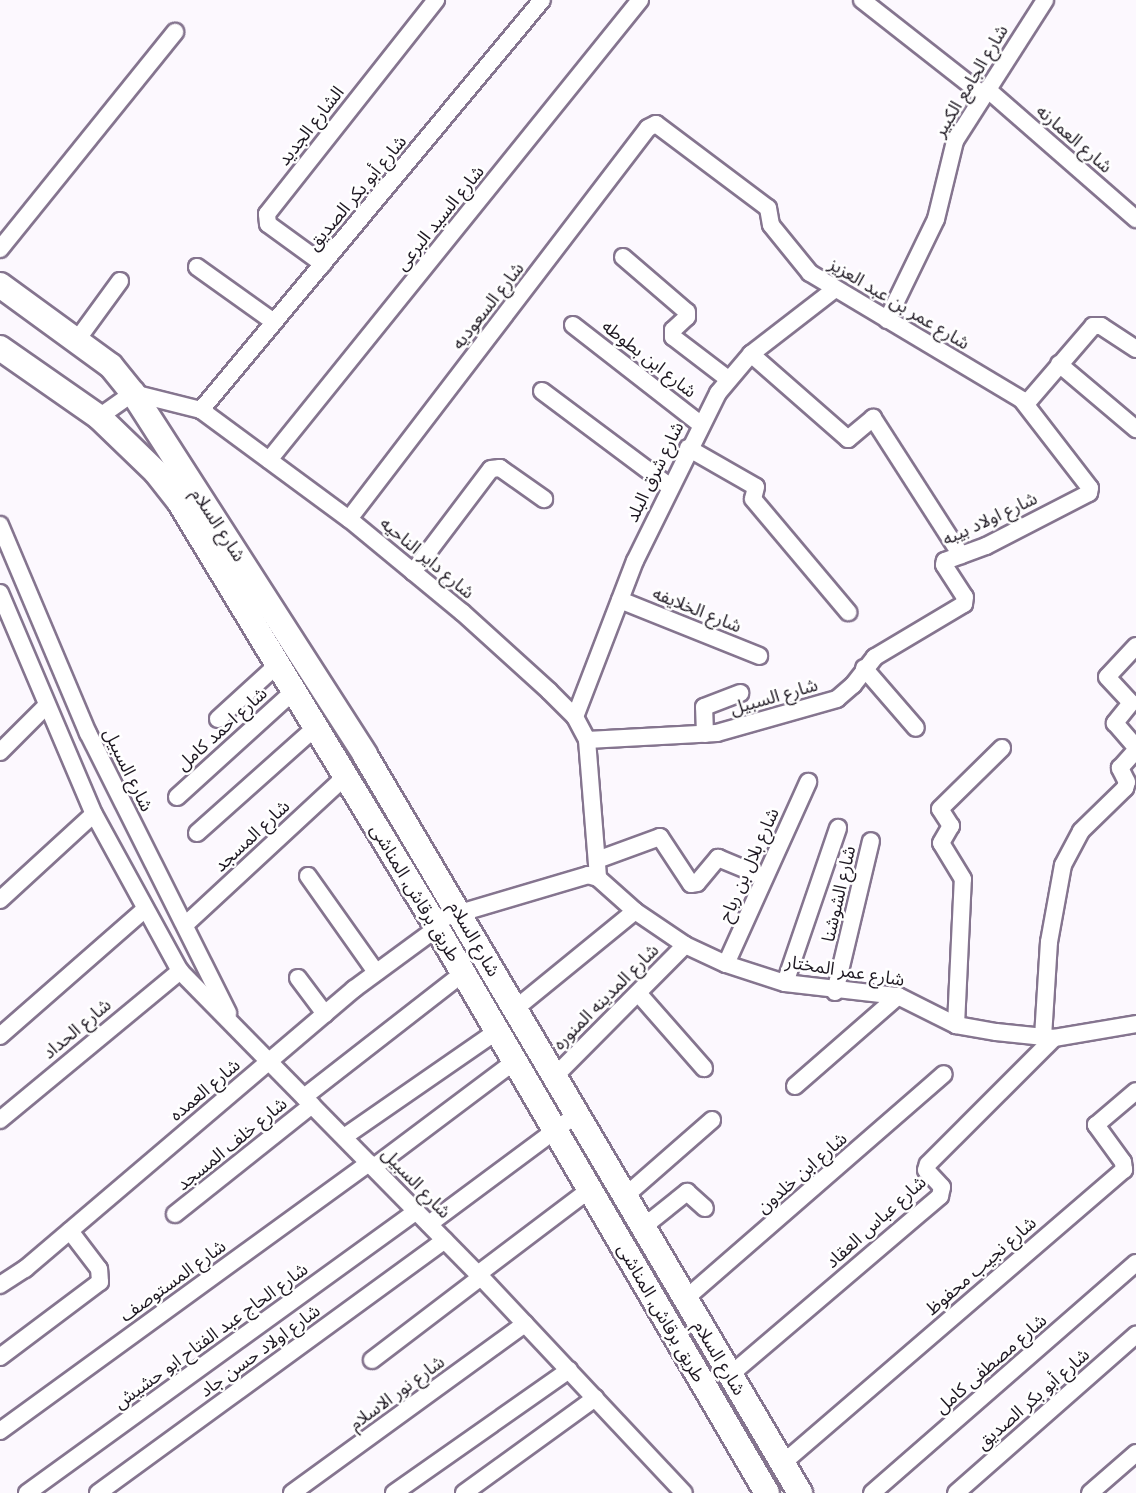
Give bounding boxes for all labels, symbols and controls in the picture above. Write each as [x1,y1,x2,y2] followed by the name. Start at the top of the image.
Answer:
[929,21,1013,141] street label: شارع الجامع الكبير
[273,82,349,170] street label: الشارع الجديد
[1032,100,1116,178] street label: شارع العمارنه
[303,131,411,255] street label: شارع أبو بكر الصديق
[391,161,489,275] street label: شارع السيد البرعى
[825,253,973,355] street label: شارع عمر بن عبد العزيز
[447,258,529,354] street label: شارع السعوديه
[598,316,700,402] street label: شارع ابن بطوطه
[621,418,689,526] street label: شارع شرق البلد
[186,484,250,566] street label: شارع السلام
[939,488,1041,550] street label: شارع اولاد بيبه
[376,512,478,604] street label: شارع داير الناحيه
[649,582,745,638] street label: شارع الخلايفه
[728,674,820,720] street label: شارع السبيل
[172,683,272,775] street label: شارع احمد كامل
[99,725,157,815] street label: شارع السبيل
[210,796,294,876] street label: شارع المسجد
[714,805,784,925] street label: شارع بلال بن رباح
[365,820,465,966] street label: طريق برقاش, المناشى
[817,844,861,944] street label: شارع الشوشنا
[444,897,504,981] street label: شارع السلام
[549,940,663,1054] street label: شارع المدينه المنوره
[784,951,906,991] street label: شارع عمر المختار
[38,994,116,1064] street label: شارع الحداد
[165,1054,245,1126] street label: شارع العمده
[172,1093,292,1195] street label: شارع خلف المسجد
[752,1128,852,1218] street label: شارع ابن خلدون
[377,1143,455,1223] street label: شارع السبيل
[821,1171,931,1273] street label: شارع عباس العقاد
[921,1212,1041,1320] street label: شارع نجيب محفوظ
[116,1235,230,1327] street label: شارع المستوصف
[612,1240,710,1386] street label: طريق برقاش, المناشى
[110,1258,312,1414] street label: شارع الحاج عبد الفتاح ابو حشيش
[195,1300,325,1402] street label: شارع اولاد حسن جاد
[931,1310,1051,1418] street label: شارع مصطفى كامل
[688,1317,750,1399] street label: شارع السلام
[972,1344,1094,1454] street label: شارع أبو بكر الصديق
[345,1351,449,1435] street label: شارع نور الاسلام

